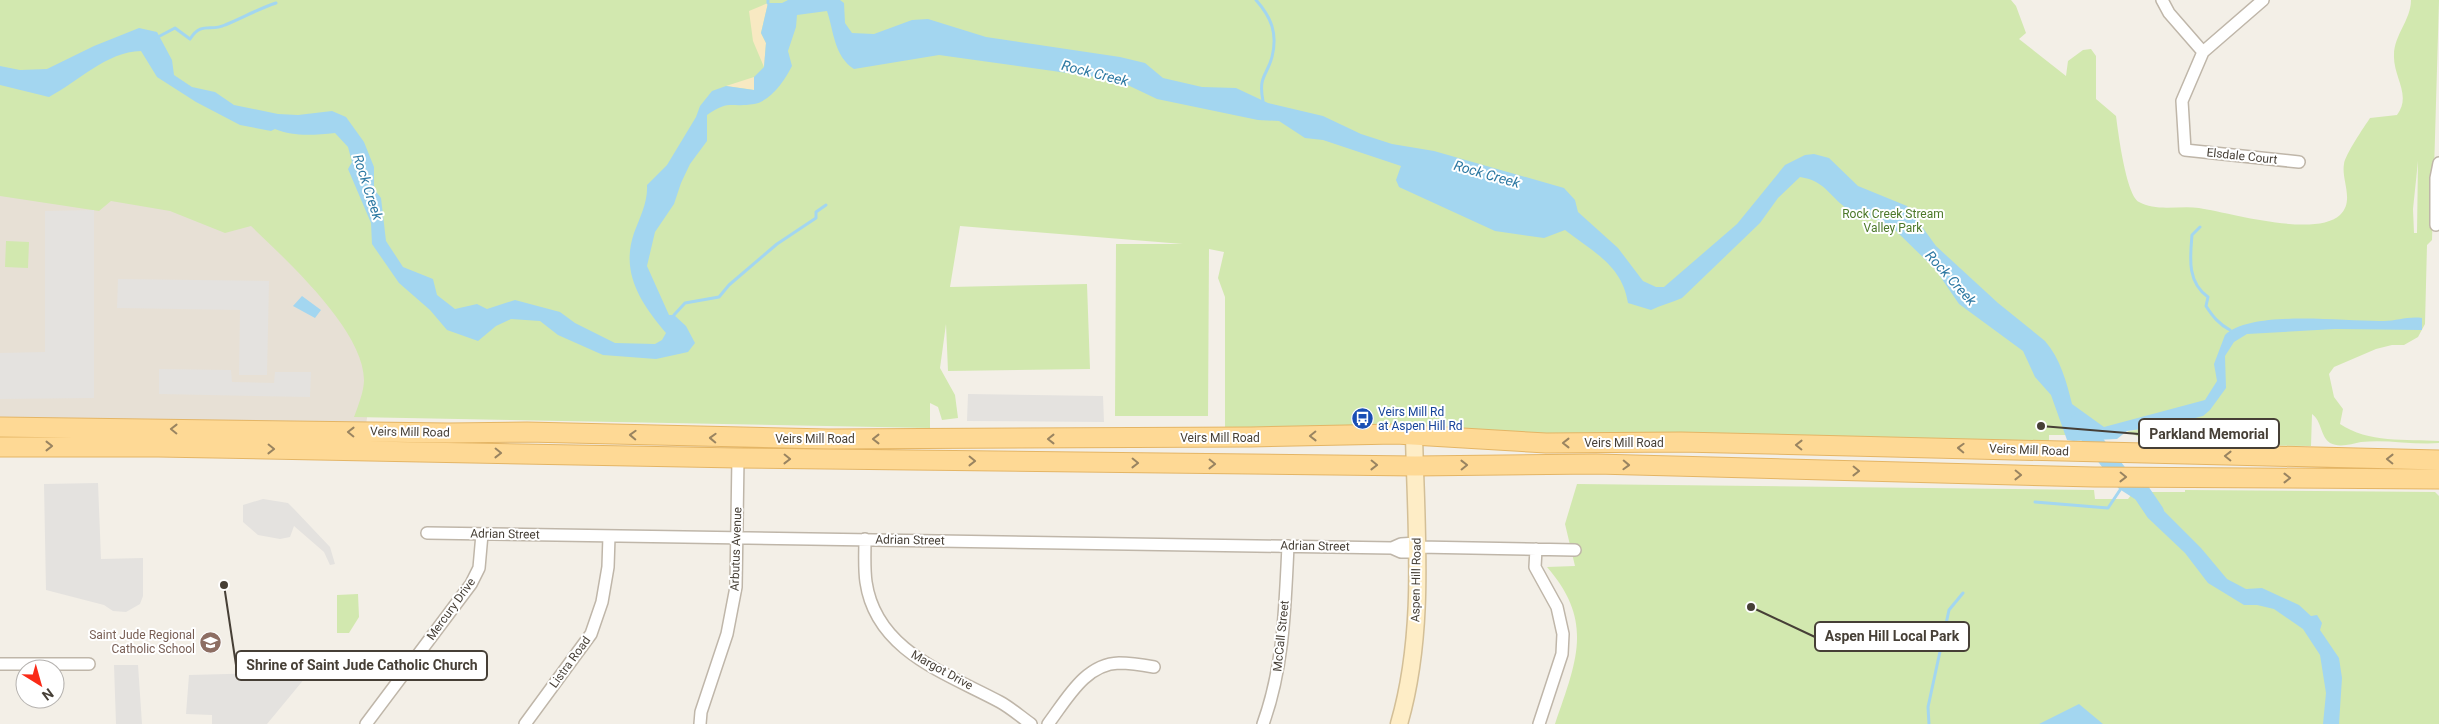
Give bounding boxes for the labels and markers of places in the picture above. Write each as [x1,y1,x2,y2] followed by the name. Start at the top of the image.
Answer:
[1378,405,1463,433] place label: Veirs Mill Rd at Aspen Hill Rd
[1350,407,1374,431] bus stop icon: Veirs Mill Rd at Aspen Hill Rd
[2139,419,2279,448] callout: Parkland Memorial
[1815,622,1969,651] callout: Aspen Hill Local Park
[89,628,195,656] place label: Saint Jude Regional Catholic School
[199,630,223,654] school or university icon: Saint Jude Regional Catholic School
[236,651,487,680] callout: Shrine of Saint Jude Catholic Church

